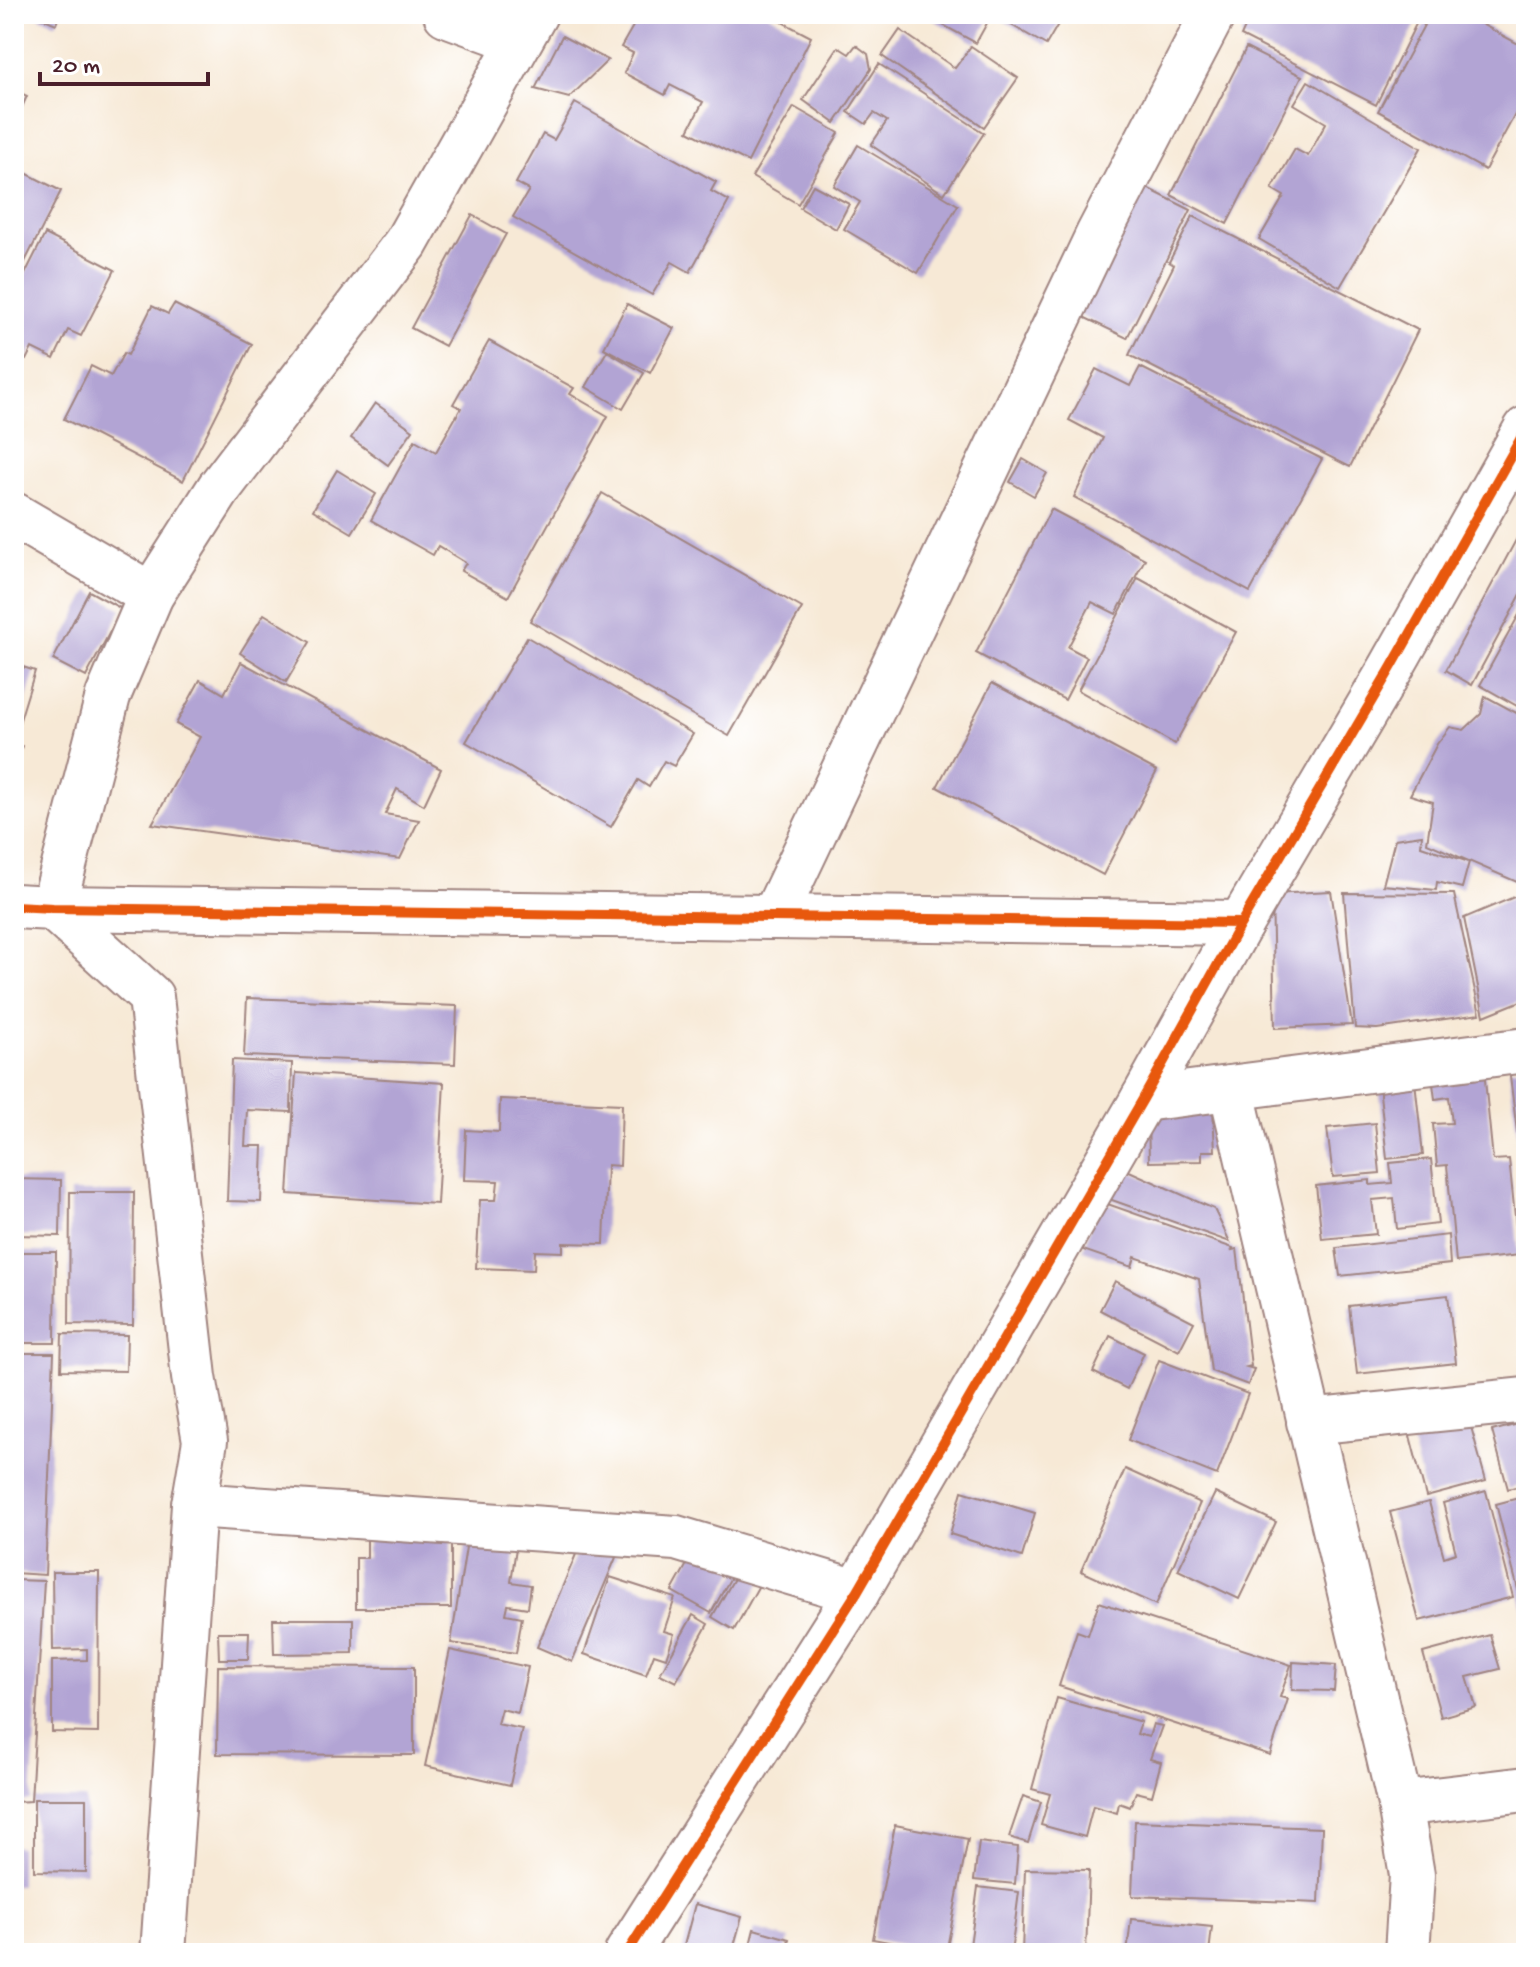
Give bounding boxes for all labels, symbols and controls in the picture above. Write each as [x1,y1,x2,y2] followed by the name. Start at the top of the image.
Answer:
[40,36,208,86] scale bar
[52,53,100,82] text: 20 m

